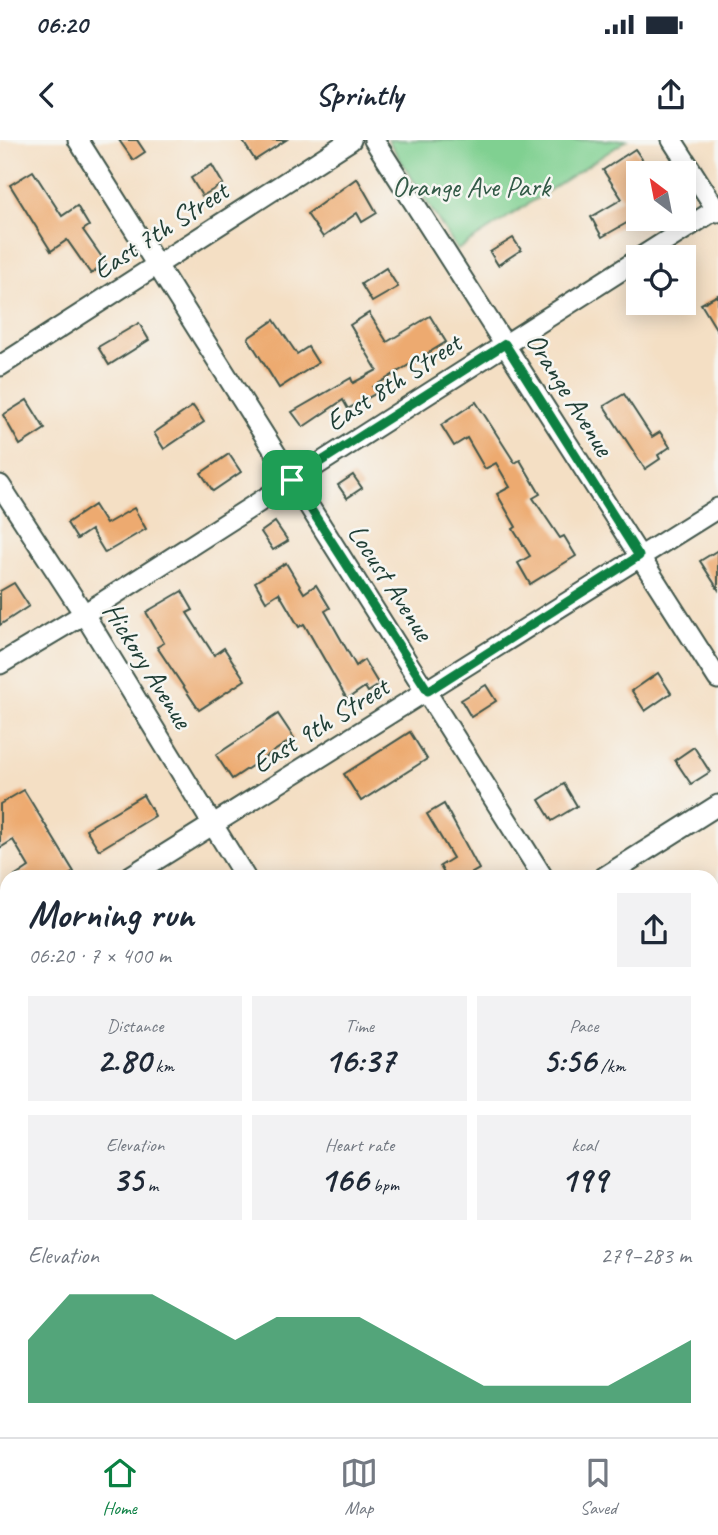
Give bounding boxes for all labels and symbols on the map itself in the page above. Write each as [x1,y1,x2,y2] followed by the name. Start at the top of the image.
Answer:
[626,161,696,231] north arrow
[392,169,552,204] park label: Orange Ave Park
[86,172,237,287] street label: East 7th Street
[319,324,470,439] street label: East 8th Street
[518,326,623,464] street label: Orange Avenue
[262,450,322,510] pin
[340,517,443,648] street label: Locust Avenue
[95,595,202,736] street label: Hickory Avenue
[245,668,397,781] street label: East 9th Street

